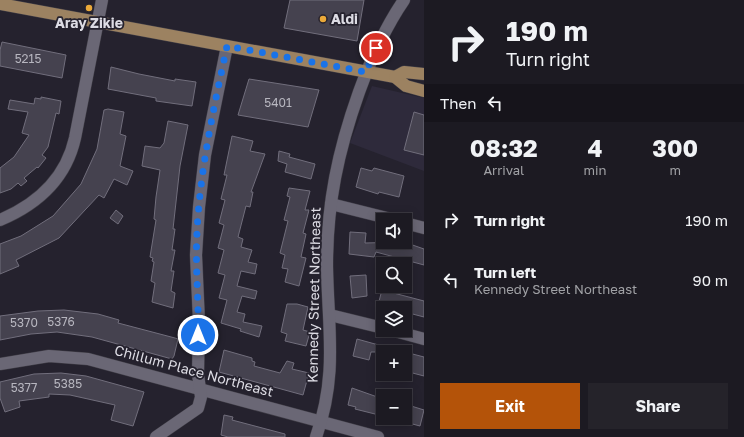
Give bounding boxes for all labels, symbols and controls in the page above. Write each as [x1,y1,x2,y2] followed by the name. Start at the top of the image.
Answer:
[84,3,94,13] marker: Aray Zikie
[331,10,358,27] place label: Aldi
[55,14,123,31] place label: Aray Zikie
[318,14,328,24] marker: Aldi
[506,14,588,47] text: 190 m
[440,16,492,68] icon: right
[359,31,393,65] pin
[365,37,387,59] icon: arrive
[506,48,590,70] text: Turn right
[15,51,41,66] house number: 5215
[484,92,506,114] icon: left
[440,94,476,112] text: Then
[264,95,292,110] house number: 5401
[470,133,538,162] text: 08:32
[588,133,603,162] text: 4
[652,133,698,162] text: 300
[483,162,524,178] text: Arrival
[584,162,607,178] text: min
[670,162,681,178] text: m
[303,207,324,383] street label: Kennedy Street Northeast
[440,209,462,231] icon: right
[474,211,545,229] text: Turn right
[685,211,728,229] text: 190 m
[376,213,412,425] map controls
[376,213,412,249] button: sound
[376,257,412,293] button: search
[474,263,536,281] text: Turn left
[440,269,462,291] icon: left
[693,271,728,289] text: 90 m
[474,281,637,297] text: Kennedy Street Northeast
[376,301,412,337] button: layers
[47,314,75,329] house number: 5376
[177,314,219,356] position arrow
[10,315,38,330] house number: 5370
[113,341,276,400] street label: Chillum Place Northeast
[376,345,412,381] button: +
[54,376,82,391] house number: 5385
[11,380,37,395] house number: 5377
[440,383,580,429] button: Exit
[588,383,728,429] button: Share
[376,389,412,425] button: −

